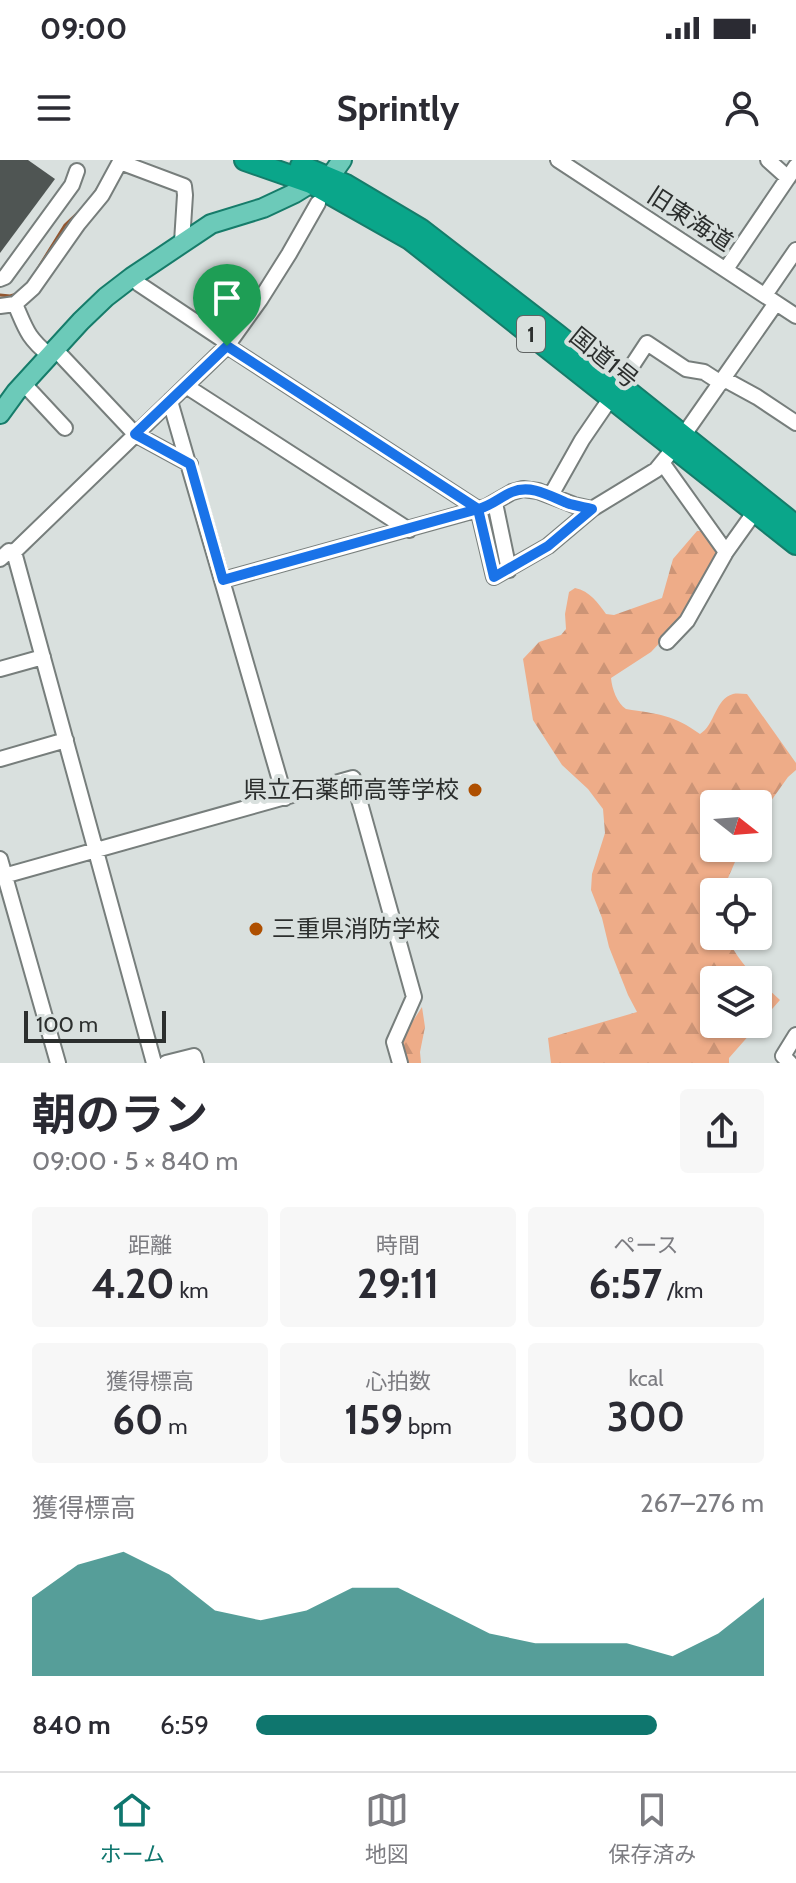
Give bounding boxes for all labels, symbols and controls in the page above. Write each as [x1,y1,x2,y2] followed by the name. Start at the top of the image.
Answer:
[40,10,127,47] text: 09:00
[32,86,76,130] icon: menu
[337,86,459,130] text: Sprintly
[720,86,764,130] icon: person
[642,180,738,257] street label: 旧東海道
[193,264,261,346] pin
[205,276,249,320] icon: arrive
[517,316,545,352] road number: 1
[564,321,644,394] street label: 国道1号
[243,775,459,804] place label: 県立石薬師高等学校
[466,781,484,799] marker: 県立石薬師高等学校
[700,790,772,862] north arrow
[700,790,772,1038] map controls
[700,878,772,950] button: locate
[272,914,440,943] place label: 三重県消防学校
[247,920,265,938] marker: 三重県消防学校
[700,966,772,1038] button: layers
[24,1007,166,1043] scale bar
[36,1011,98,1038] text: 100 m
[32,1088,208,1141] text: 朝のラン
[680,1089,764,1173] button: share
[32,1145,238,1177] text: 09:00 · 5 × 840 m
[128,1232,172,1259] text: 距離
[376,1232,420,1259] text: 時間
[614,1232,678,1259] text: ペース
[91,1259,175,1308] text: 4.20
[357,1259,439,1308] text: 29:11
[589,1259,662,1308] text: 6:57
[175,1277,209,1304] text: km
[662,1277,703,1304] text: /km
[628,1365,664,1392] text: kcal
[106,1368,194,1395] text: 獲得標高
[365,1368,431,1395] text: 心拍数
[607,1392,685,1441] text: 300
[113,1395,163,1444] text: 60
[344,1395,403,1444] text: 159
[163,1413,187,1440] text: m
[403,1413,452,1440] text: bpm
[640,1487,764,1519] text: 267–276 m
[32,1492,136,1524] text: 獲得標高
[32,1709,111,1741] text: 840 m
[160,1709,209,1741] text: 6:59
[100,1788,165,1868] tab: ホーム
[365,1788,409,1868] tab: 地図
[608,1788,696,1868] tab: 保存済み

